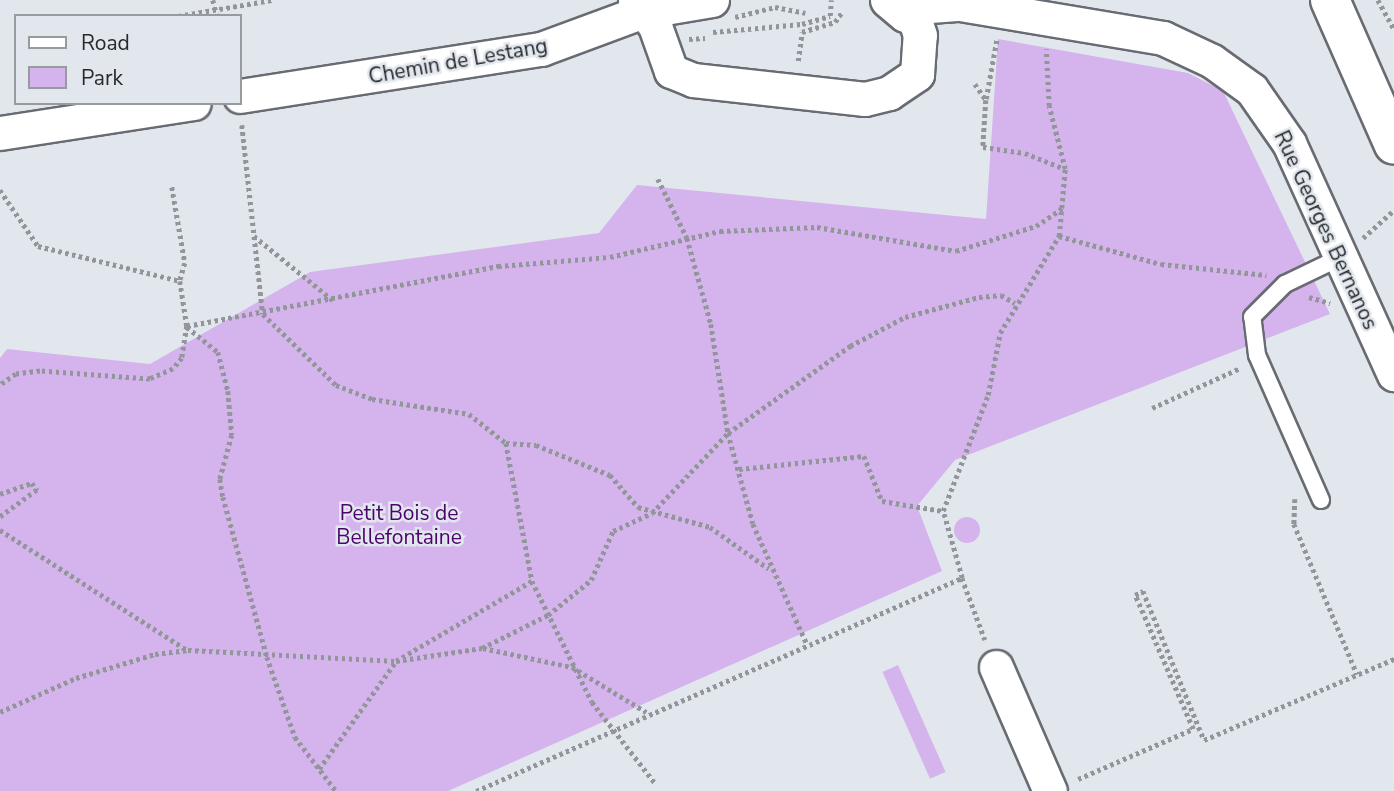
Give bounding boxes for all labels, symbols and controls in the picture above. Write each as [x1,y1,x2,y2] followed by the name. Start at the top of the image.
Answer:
[14,14,242,105] legend
[81,29,130,57] text: Road
[366,33,550,89] street label: Chemin de Lestang
[81,64,123,92] text: Park
[1269,127,1383,333] street label: Rue Georges Bernanos
[336,500,462,550] park label: Petit Bois de Bellefontaine

